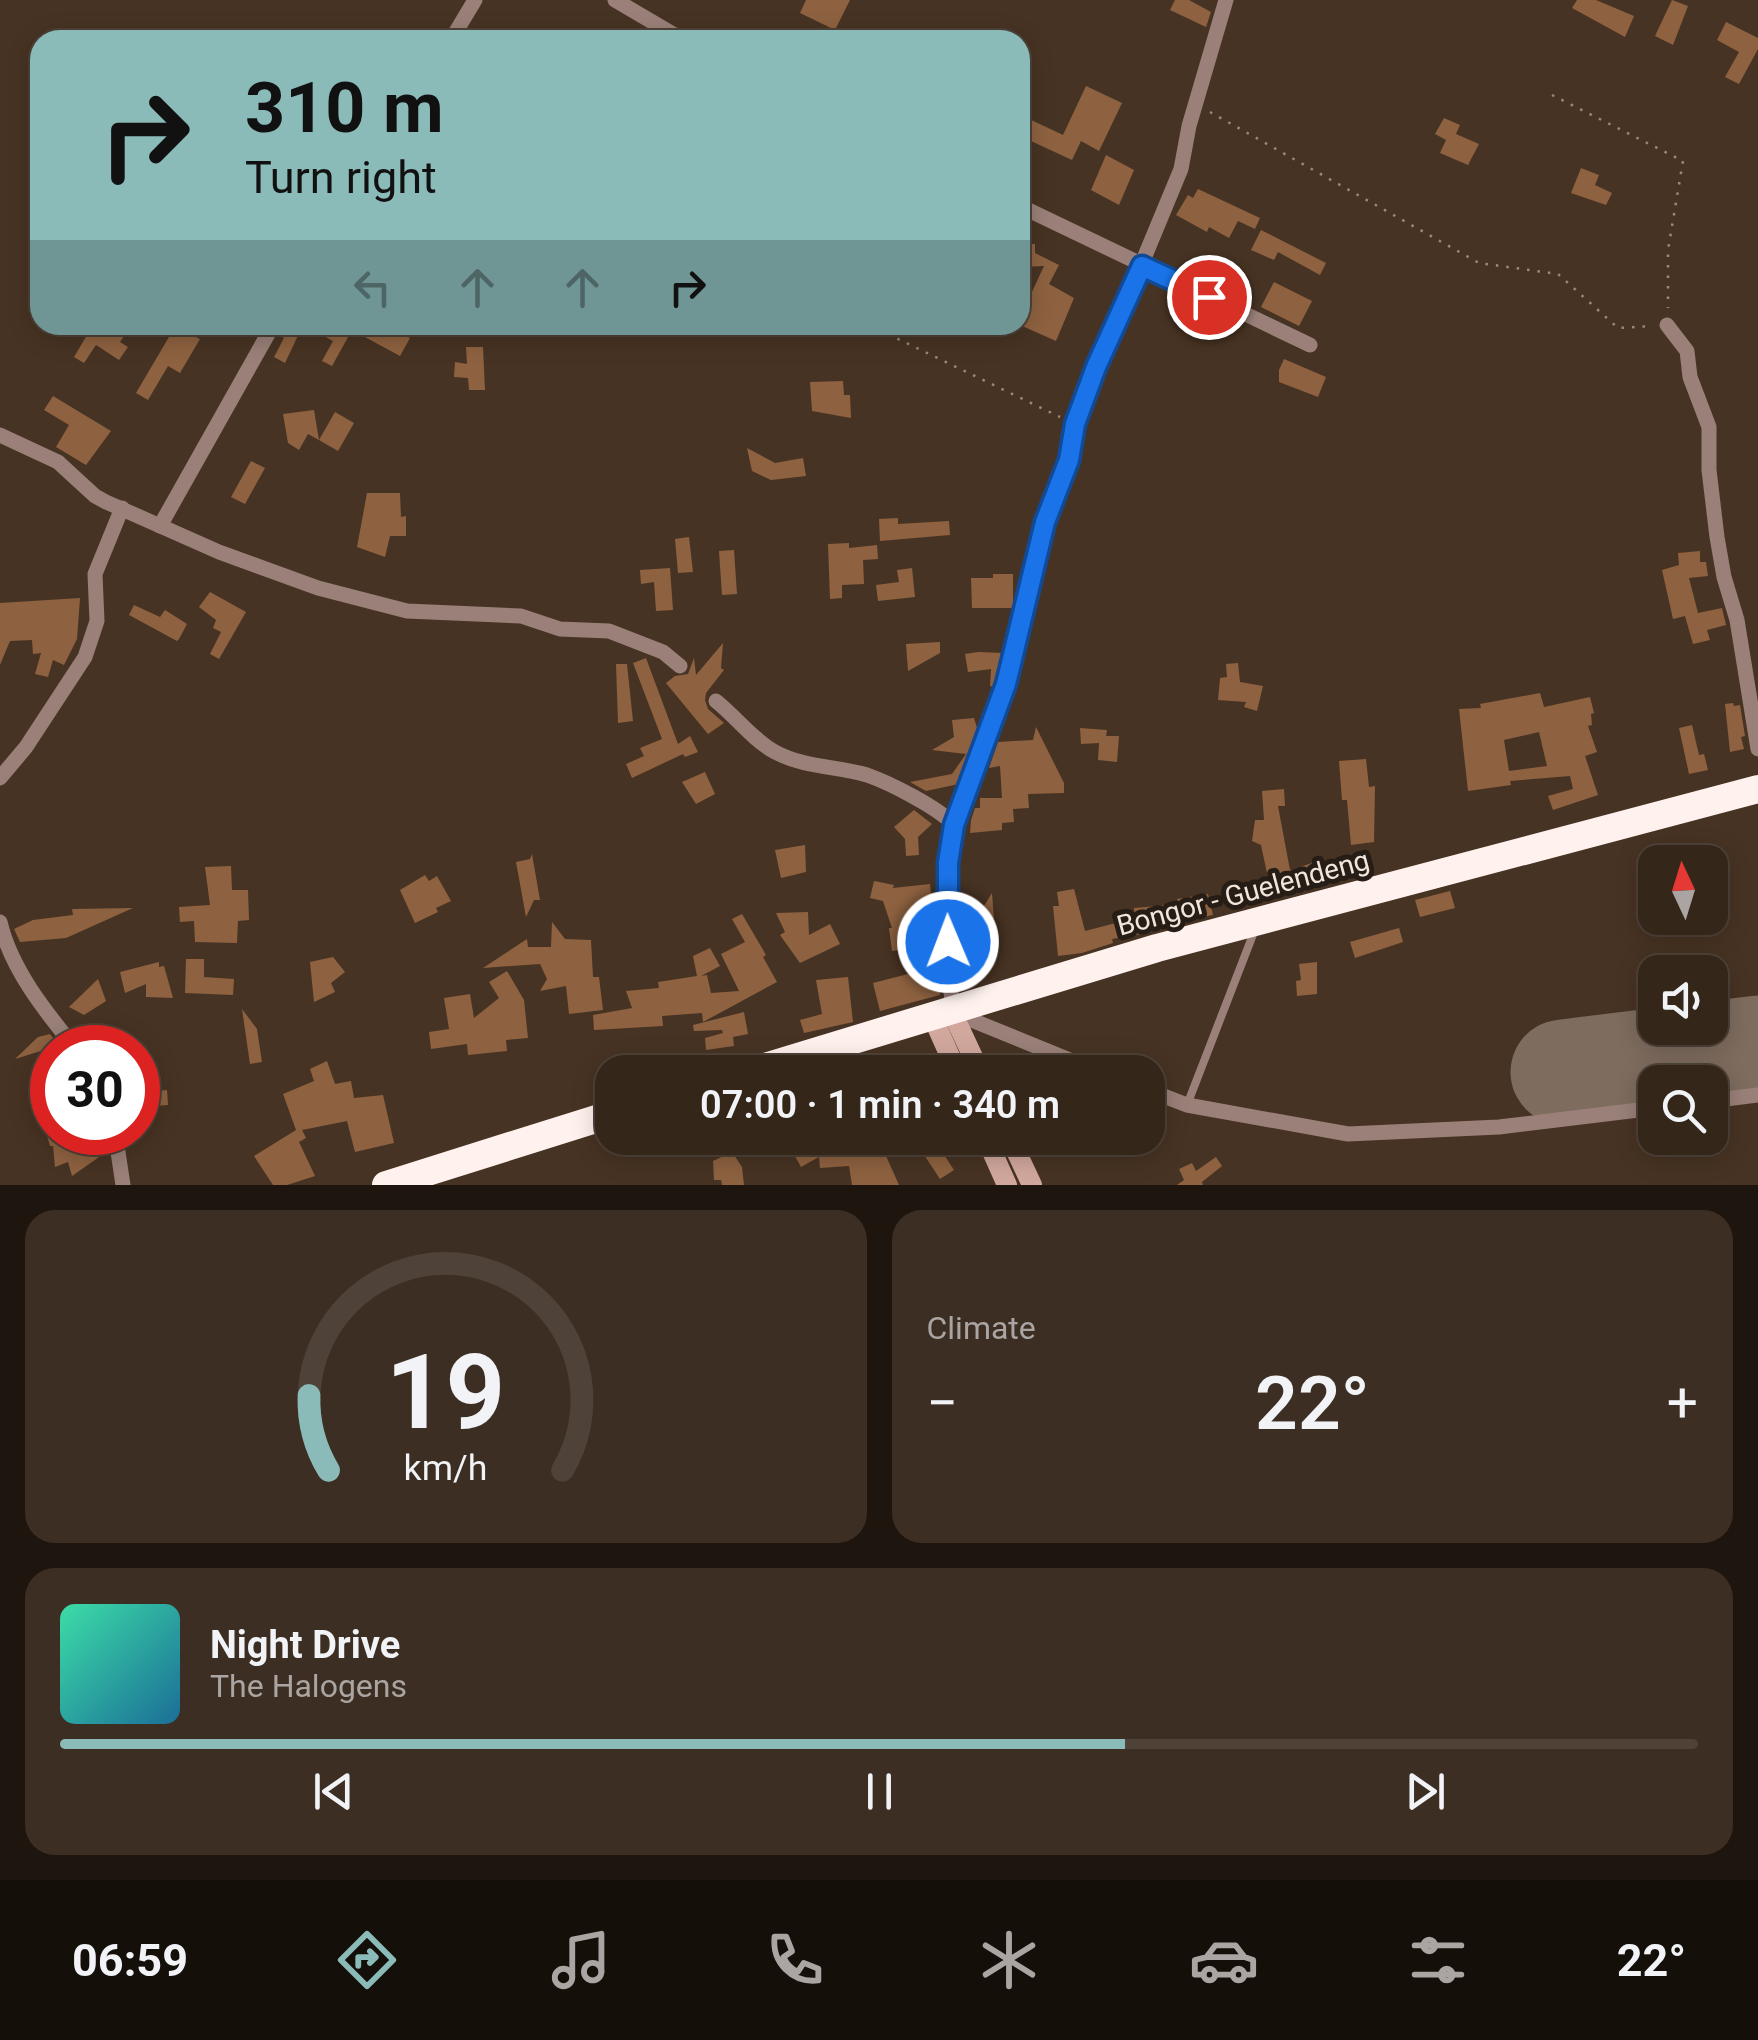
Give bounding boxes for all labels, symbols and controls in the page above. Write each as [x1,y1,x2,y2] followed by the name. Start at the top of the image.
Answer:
[245,67,444,149] text: 310 m
[80,70,210,200] icon: right
[245,151,437,204] text: Turn right
[1167,255,1252,340] pin
[345,260,400,315] icon: left
[450,260,505,315] icon: ahead
[555,260,610,315] icon: ahead
[660,260,715,315] icon: right
[1182,270,1237,325] icon: arrive
[1113,843,1373,943] street label: Bongor - Guelendeng
[1638,845,1728,935] north arrow
[1638,845,1728,1155] map controls
[896,890,1000,994] position arrow
[1638,955,1728,1045] button: sound
[30,1025,160,1155] speed limit sign: 30
[1638,1065,1728,1155] button: search
[700,1083,1060,1127] text: 07:00 · 1 min · 340 m
[927,1309,1036,1347] text: Climate
[386,1332,505,1453] text: 19
[1255,1359,1370,1447] text: 22°
[927,1371,958,1435] text: −
[1667,1371,1698,1435] text: +
[404,1447,488,1489] text: km/h
[210,1623,400,1667] text: Night Drive
[210,1667,407,1705] text: The Halogens
[306,1764,361,1819] icon: previous
[852,1764,907,1819] icon: pause
[1398,1764,1453,1819] icon: next
[332,1925,402,1995] icon: directions
[546,1925,616,1995] icon: music
[760,1925,830,1995] icon: phone
[974,1925,1044,1995] icon: climate
[1189,1925,1259,1995] icon: car
[1403,1925,1473,1995] icon: filters
[72,1934,188,1987] text: 06:59
[1617,1934,1686,1987] text: 22°

